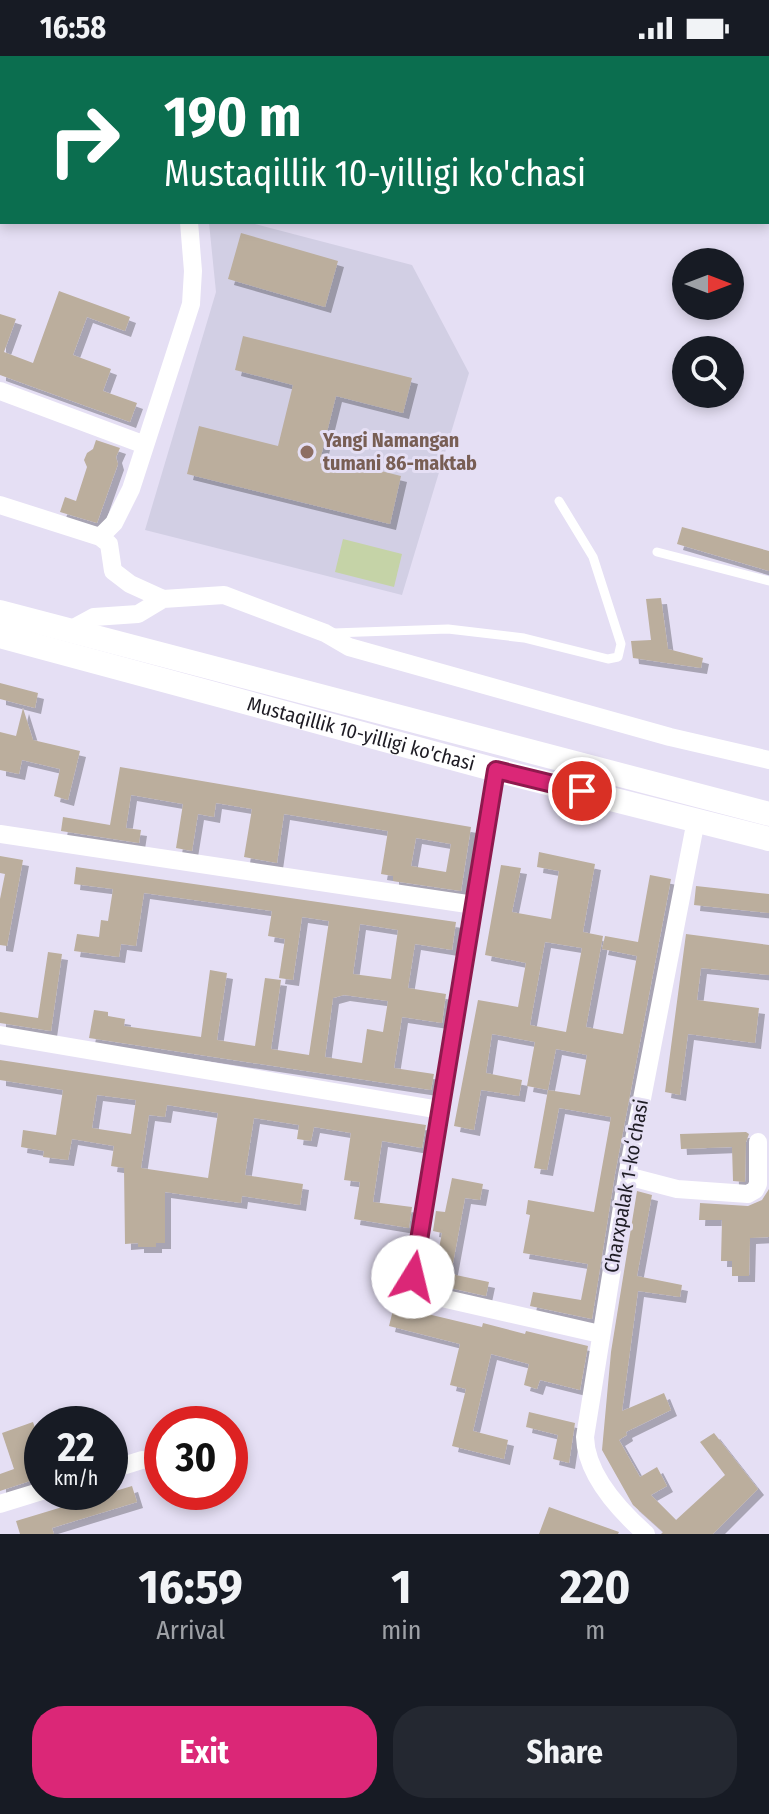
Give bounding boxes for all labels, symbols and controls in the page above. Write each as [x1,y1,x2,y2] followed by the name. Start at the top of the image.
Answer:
[40,10,106,46] text: 16:58
[164,84,302,151] text: 190 m
[32,88,136,192] icon: right
[164,152,586,196] text: Mustaqillik 10-yilligi ko'chasi
[672,248,744,320] north arrow
[672,248,744,408] map controls
[672,336,744,408] button: search
[322,428,477,475] place label: Yangi Namangan tumani 86-maktab
[298,443,316,461] marker: Yangi Namangan tumani 86-maktab
[245,691,477,776] street label: Mustaqillik 10-yilligi ko'chasi
[548,757,616,825] pin
[560,769,604,813] icon: arrive
[599,1097,653,1275] street label: Charxpalak 1-koʻchasi
[371,1235,455,1319] position arrow
[144,1406,248,1510] speed limit sign: 30
[57,1424,95,1472] text: 22
[54,1466,98,1490] text: km/h
[138,1558,243,1616] text: 16:59
[391,1558,412,1616] text: 1
[560,1558,631,1616] text: 220
[156,1615,225,1646] text: Arrival
[381,1615,422,1646] text: min
[585,1615,605,1646] text: m
[32,1706,377,1798] button: Exit
[393,1706,737,1798] button: Share

